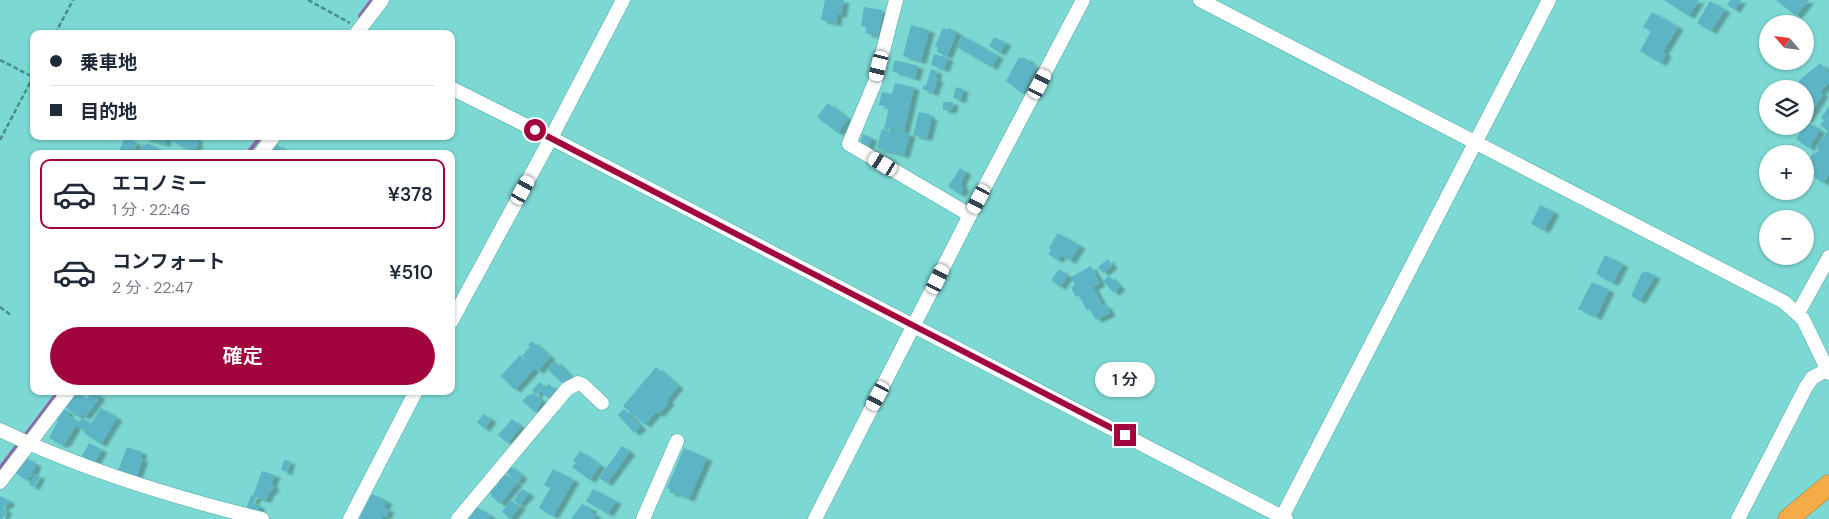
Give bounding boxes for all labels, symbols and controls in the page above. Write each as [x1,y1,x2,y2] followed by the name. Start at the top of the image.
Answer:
[1759,15,1814,70] north arrow
[1759,15,1814,265] map controls
[80,50,137,75] text: 乗車地
[868,50,889,82] car
[1026,67,1053,101] car
[1759,80,1814,135] button: layers
[80,99,137,124] text: 目的地
[524,119,546,141] route start
[1759,145,1814,200] button: +
[866,150,899,178] car
[112,171,207,196] text: エコノミー
[52,172,97,217] icon: car
[509,173,536,207] car
[388,182,433,207] text: ¥378
[965,182,992,216] car
[112,199,190,220] text: 1 分 · 22:46
[1759,210,1814,265] button: −
[112,249,225,274] text: コンフォート
[52,250,97,295] icon: car
[389,260,433,285] text: ¥510
[924,262,951,296] car
[112,277,193,298] text: 2 分 · 22:47
[50,327,435,385] button: 確定
[1095,362,1155,398] callout: 1 分
[1112,369,1138,390] text: 1 分
[864,379,891,413] car
[1114,424,1136,446] route end

